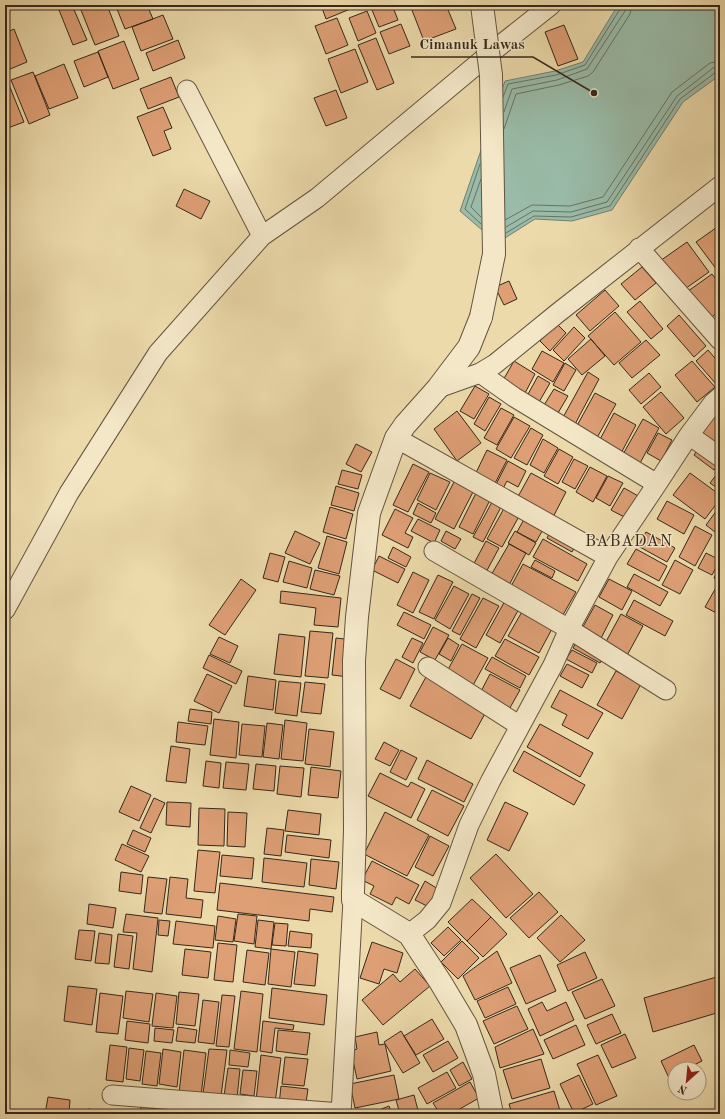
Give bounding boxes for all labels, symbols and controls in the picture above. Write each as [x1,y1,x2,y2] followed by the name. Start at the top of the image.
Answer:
[411,30,533,57] callout: Cimanuk Lawas
[419,38,525,53] text: Cimanuk Lawas
[585,534,673,550] district label: BABADAN
[667,1061,707,1101] north arrow
[676,1081,689,1095] text: N

